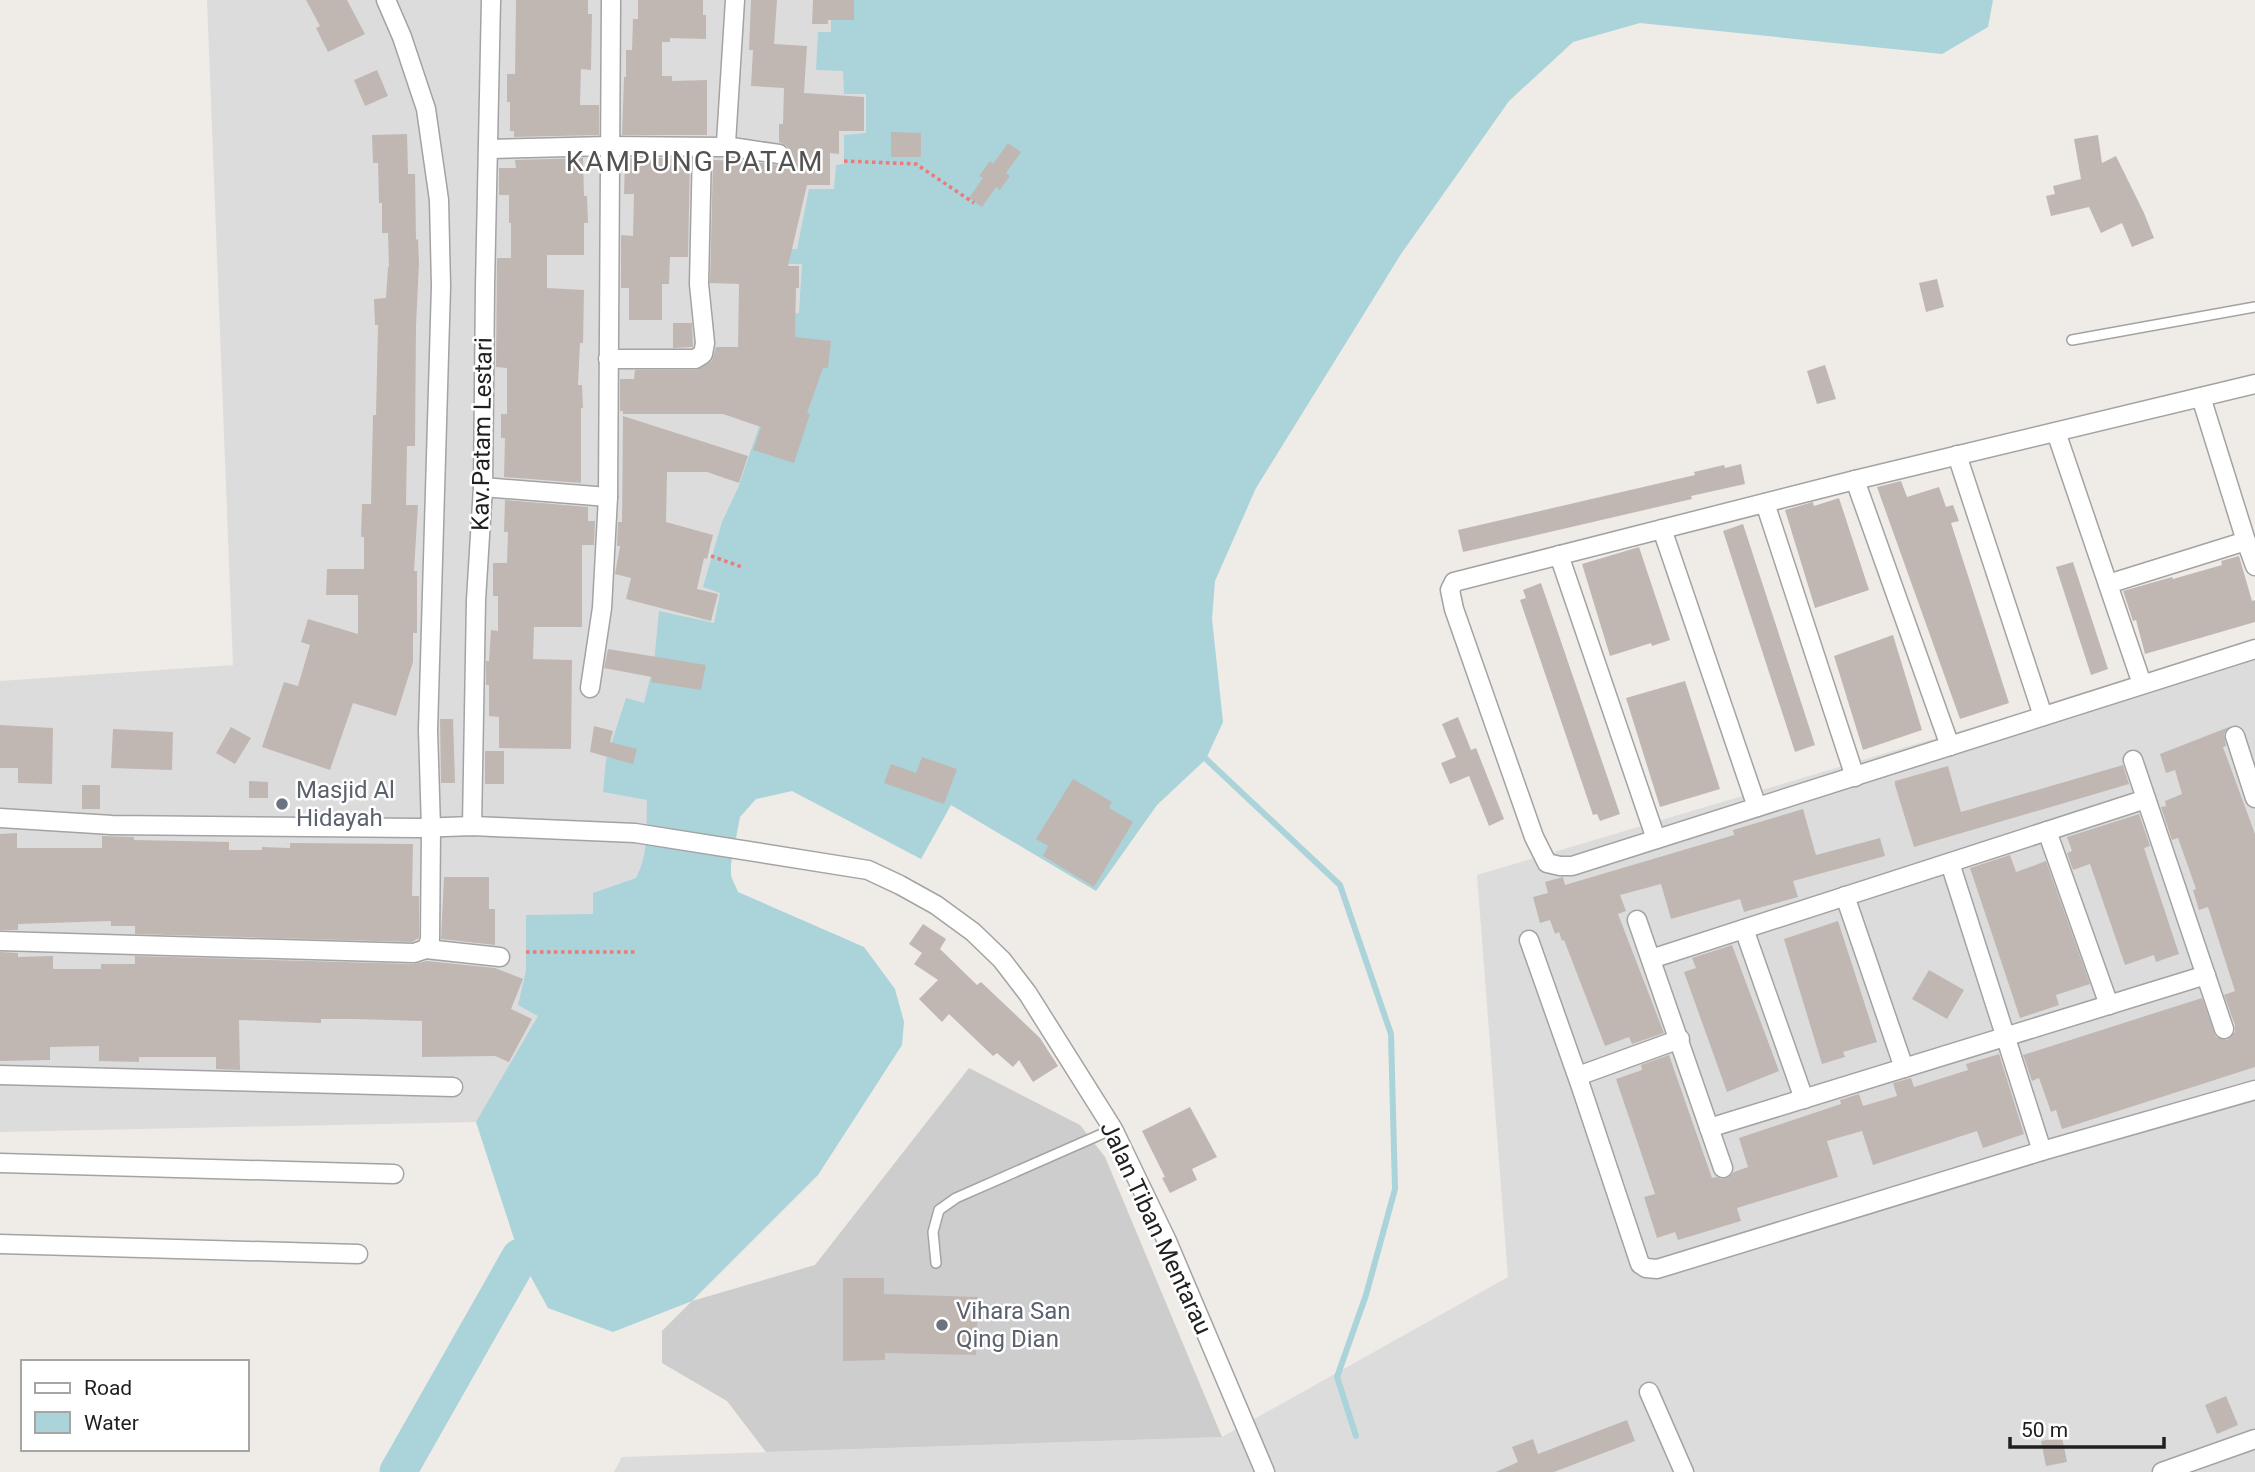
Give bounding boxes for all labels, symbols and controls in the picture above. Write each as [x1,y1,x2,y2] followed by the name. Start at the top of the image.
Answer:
[566,145,824,178] district label: KAMPUNG PATAM
[466,337,498,531] street label: Kav.Patam Lestari
[296,776,395,832] place label: Masjid Al Hidayah
[274,796,290,812] marker: Masjid Al Hidayah
[1094,1117,1218,1339] street label: Jalan Tiban Mentarau
[956,1297,1071,1353] place label: Vihara San Qing Dian
[934,1317,950,1333] marker: Vihara San Qing Dian
[21,1360,248,1451] legend
[84,1376,132,1400] text: Road
[2010,1406,2164,1450] scale bar
[84,1411,139,1435] text: Water
[2021,1418,2068,1442] text: 50 m

